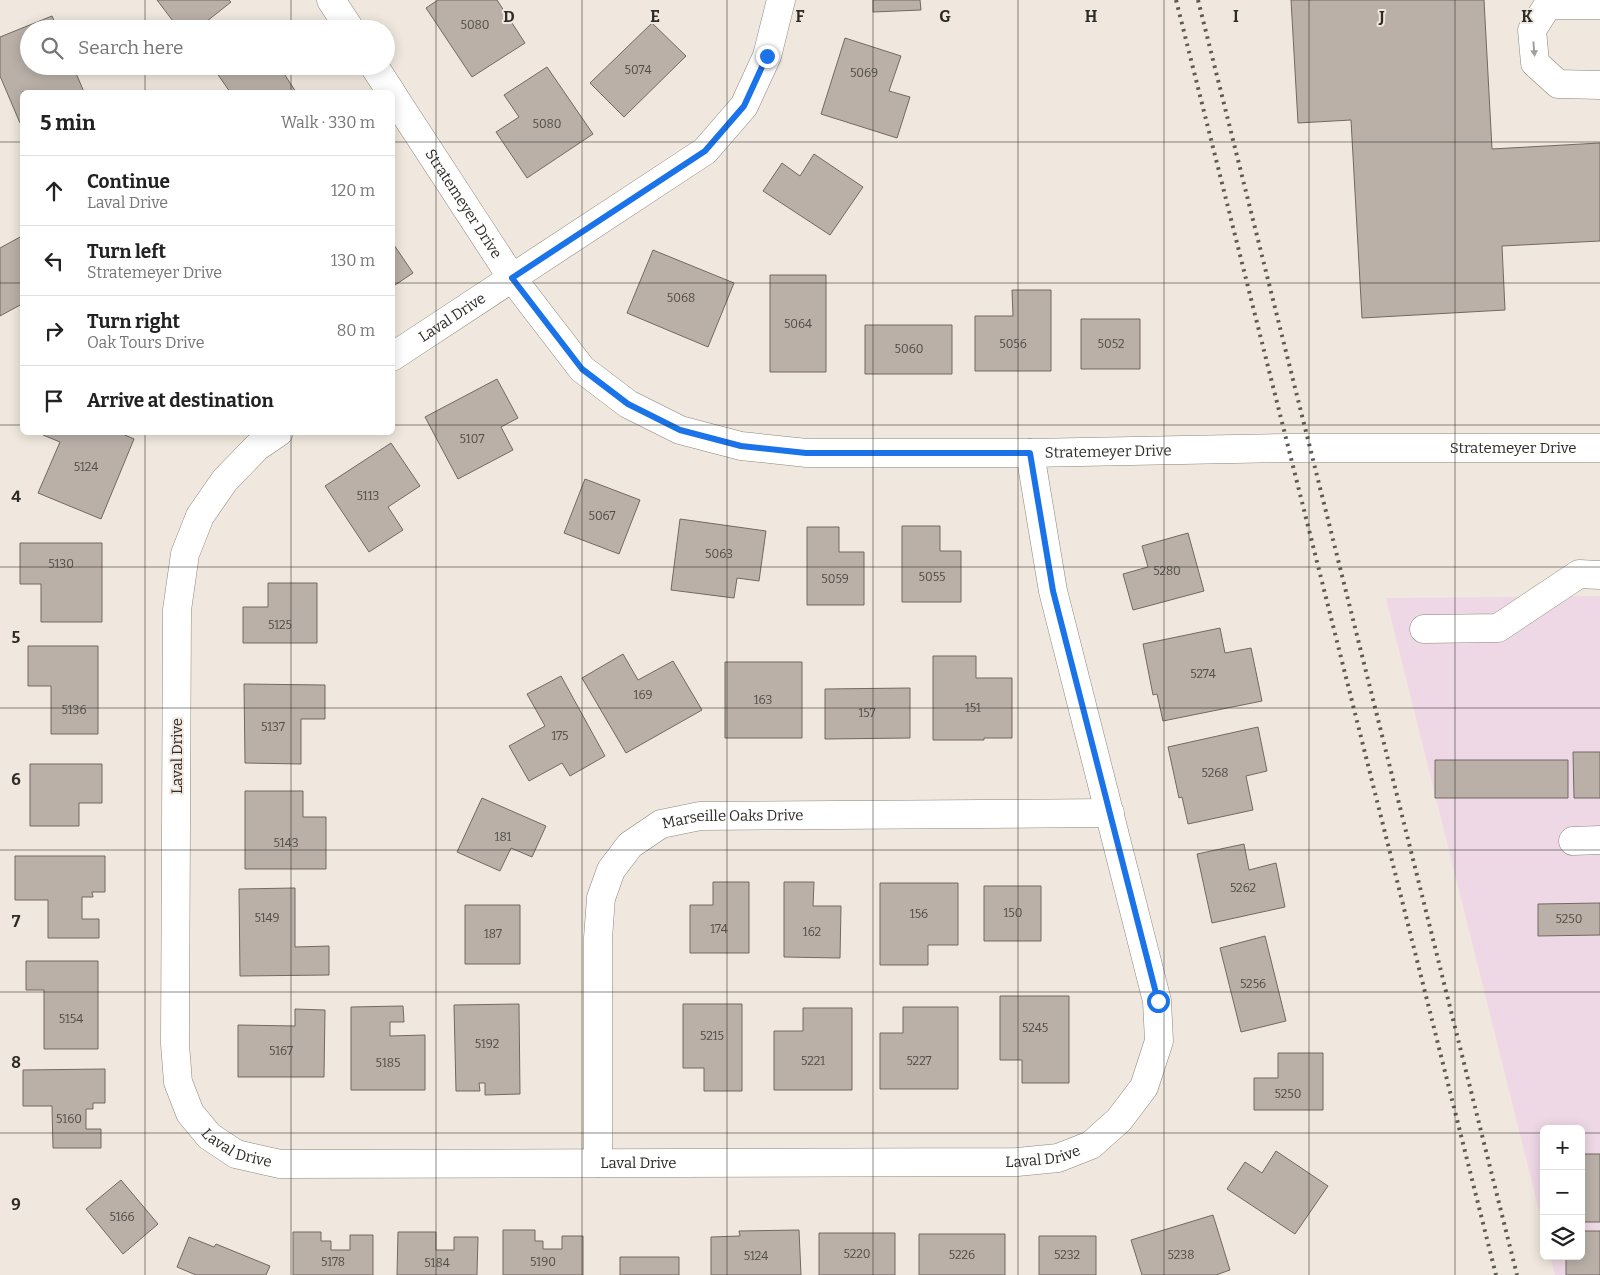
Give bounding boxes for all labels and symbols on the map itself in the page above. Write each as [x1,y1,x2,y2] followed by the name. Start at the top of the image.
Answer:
[503,7,515,26] text: D
[650,7,660,26] text: E
[796,7,805,26] text: F
[939,7,951,26] text: G
[1085,7,1098,26] text: H
[1233,7,1239,26] text: I
[1378,7,1385,26] text: J
[1521,7,1533,26] text: K
[460,18,490,32] house number: 5080
[1530,42,1538,58] one-way arrow
[756,45,779,68] route end
[625,63,652,77] house number: 5074
[850,66,878,80] house number: 5069
[532,117,562,131] house number: 5080
[421,146,506,262] street label: Stratemeyer Drive
[415,289,489,346] street label: Laval Drive
[667,291,695,305] house number: 5068
[784,317,812,331] house number: 5064
[999,337,1027,351] house number: 5056
[1098,337,1124,351] house number: 5052
[895,342,923,356] house number: 5060
[460,432,484,446] house number: 5107
[1450,439,1576,457] street label: Stratemeyer Drive
[1045,441,1172,462] street label: Stratemeyer Drive
[74,460,98,474] house number: 5124
[11,487,21,506] text: 4
[357,489,380,503] house number: 5113
[589,509,616,523] house number: 5067
[705,547,733,561] house number: 5063
[48,557,74,571] house number: 5130
[1153,564,1181,578] house number: 5280
[919,570,945,584] house number: 5055
[821,572,849,586] house number: 5059
[268,618,292,632] house number: 5125
[12,628,21,647] text: 5
[1190,667,1216,681] house number: 5274
[634,688,652,702] house number: 169
[754,693,772,707] house number: 163
[965,701,981,715] house number: 151
[61,703,87,717] house number: 5136
[858,706,876,720] house number: 157
[168,718,186,794] street label: Laval Drive
[261,720,285,734] house number: 5137
[552,729,568,743] house number: 175
[1202,766,1229,780] house number: 5268
[11,770,21,789] text: 6
[661,806,804,833] street label: Marseille Oaks Drive
[495,830,512,844] house number: 181
[274,836,299,850] house number: 5143
[1230,881,1256,895] house number: 5262
[1004,906,1022,920] house number: 150
[910,907,928,921] house number: 156
[254,911,280,925] house number: 5149
[12,912,21,931] text: 7
[1556,912,1582,926] house number: 5250
[710,922,728,936] house number: 174
[803,925,821,939] house number: 162
[484,927,502,941] house number: 187
[1240,977,1266,991] house number: 5256
[1147,990,1170,1013] route start
[59,1012,83,1026] house number: 5154
[1022,1021,1048,1035] house number: 5245
[700,1029,724,1043] house number: 5215
[475,1037,499,1051] house number: 5192
[269,1044,293,1058] house number: 5167
[11,1053,21,1072] text: 8
[801,1054,825,1068] house number: 5221
[906,1054,932,1068] house number: 5227
[376,1056,400,1070] house number: 5185
[1275,1087,1301,1101] house number: 5250
[56,1112,82,1126] house number: 5160
[198,1125,274,1171] street label: Laval Drive
[1005,1141,1083,1171] street label: Laval Drive
[600,1154,676,1172] street label: Laval Drive
[11,1195,21,1214] text: 9
[109,1210,135,1224] house number: 5166
[844,1247,870,1261] house number: 5220
[949,1248,975,1262] house number: 5226
[1054,1248,1080,1262] house number: 5232
[1168,1248,1194,1262] house number: 5238
[744,1249,768,1263] house number: 5124
[321,1255,345,1269] house number: 5178
[530,1255,556,1269] house number: 5190
[424,1256,450,1270] house number: 5184

